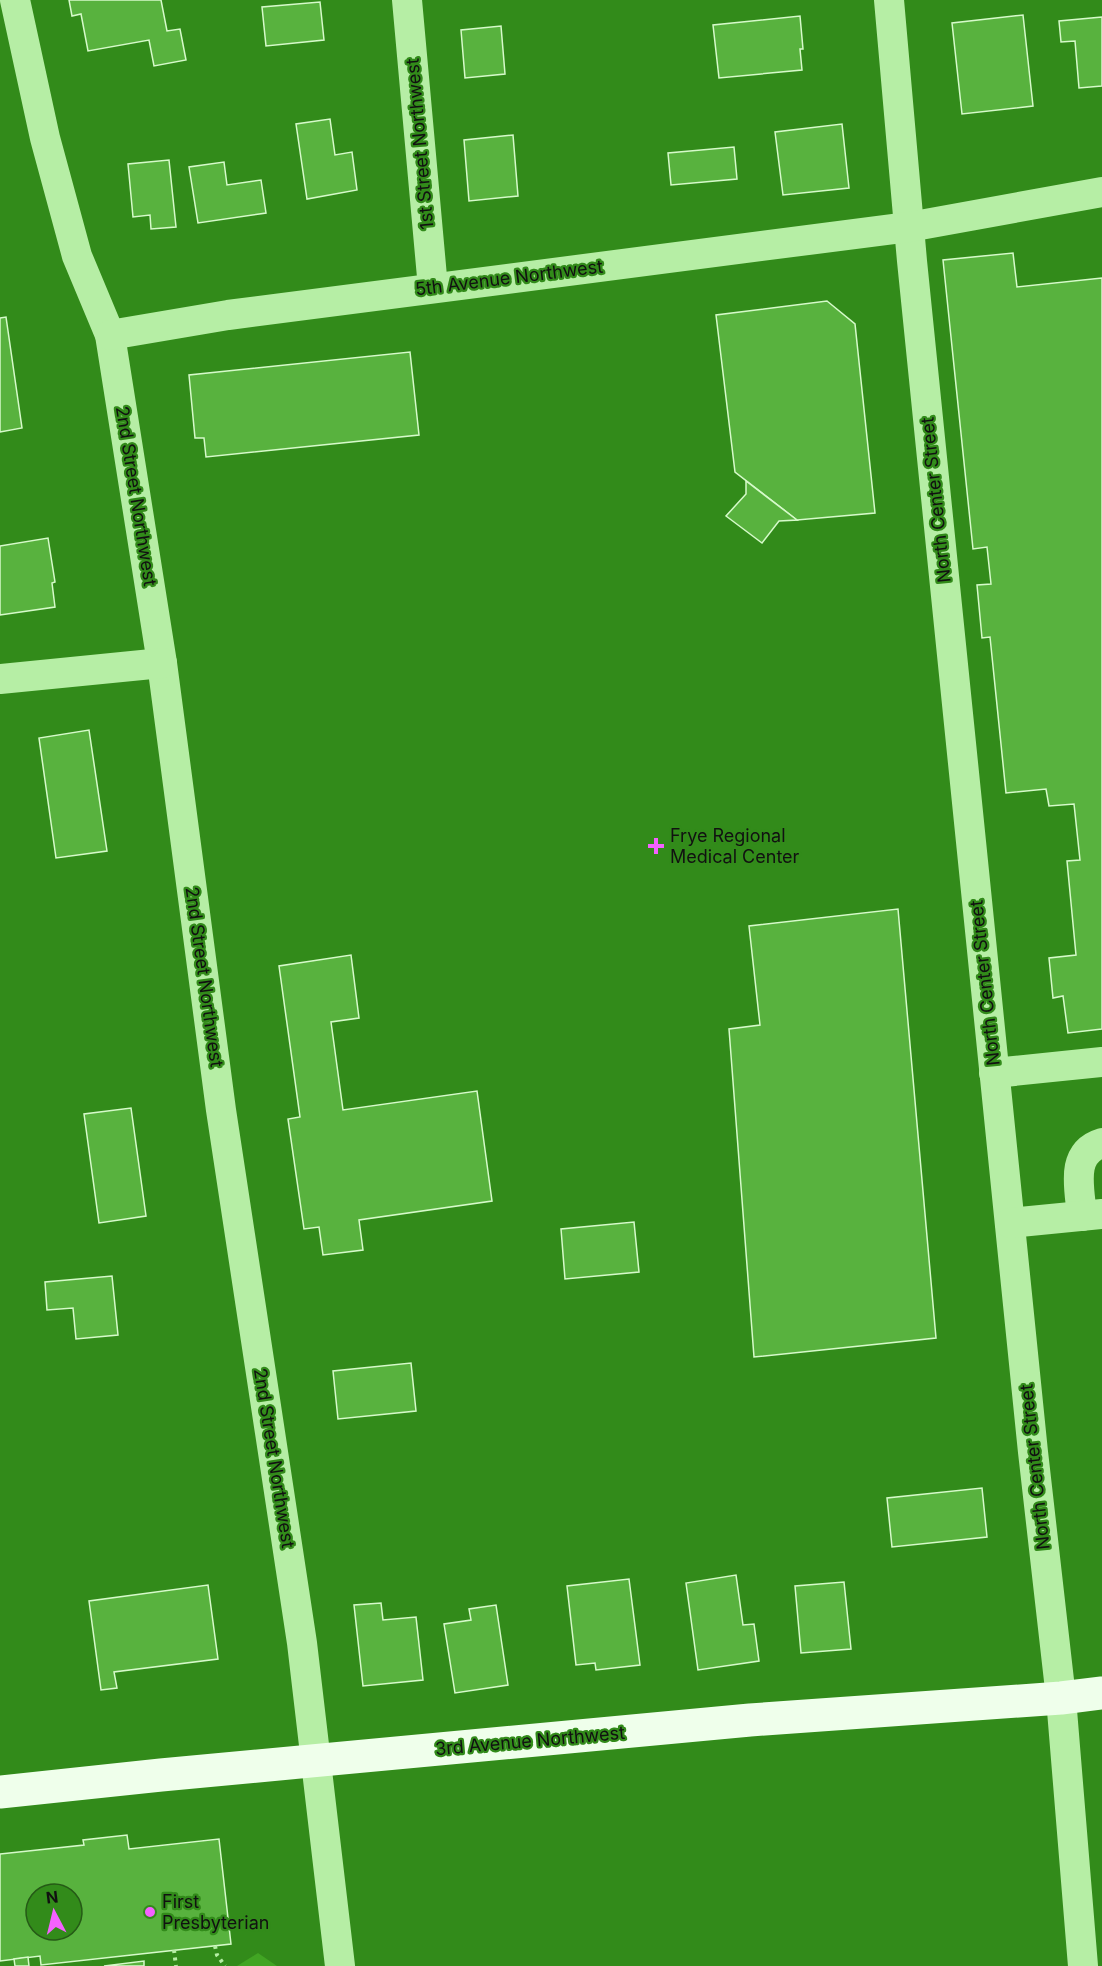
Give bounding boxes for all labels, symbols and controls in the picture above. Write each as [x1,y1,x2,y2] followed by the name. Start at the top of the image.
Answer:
[402,57,437,231] street label: 1st Street Northwest
[414,256,604,299] street label: 5th Avenue Northwest
[112,404,161,587] street label: 2nd Street Northwest
[916,416,955,584] street label: North Center Street
[670,825,800,867] place label: Frye Regional Medical Center
[647,837,665,855] marker: Frye Regional Medical Center
[181,885,228,1069] street label: 2nd Street Northwest
[965,899,1004,1067] street label: North Center Street
[250,1366,299,1549] street label: 2nd Street Northwest
[1015,1383,1054,1551] street label: North Center Street
[434,1722,626,1759] street label: 3rd Avenue Northwest
[24,1882,84,1942] north arrow
[45,1886,59,1908] text: N
[162,1891,269,1933] place label: First Presbyterian
[143,1905,157,1919] marker: First Presbyterian

